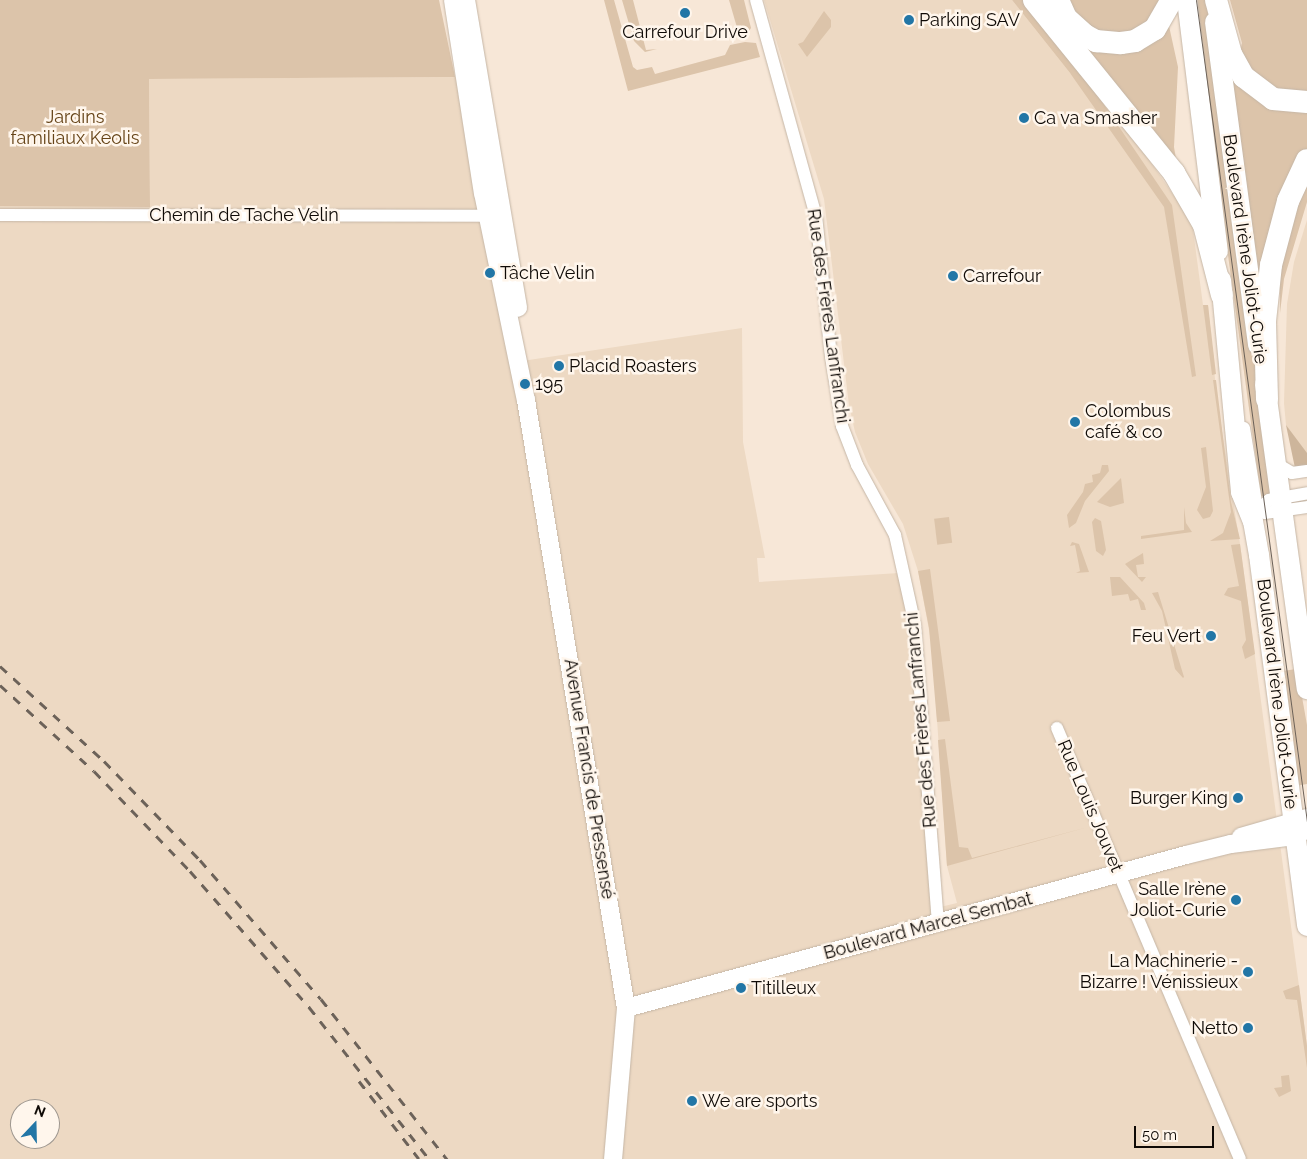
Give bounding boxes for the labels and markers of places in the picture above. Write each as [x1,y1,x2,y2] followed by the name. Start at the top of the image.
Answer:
[679,7,691,19] marker: Carrefour Drive
[919,9,1020,31] place label: Parking SAV
[903,14,915,26] marker: Parking SAV
[622,21,748,43] place label: Carrefour Drive
[1034,107,1158,129] place label: Ca va Smasher
[1018,112,1030,124] marker: Ca va Smasher
[500,262,595,284] place label: Tâche Velin
[963,265,1041,287] place label: Carrefour
[484,267,496,279] marker: Tâche Velin
[947,270,959,282] marker: Carrefour
[569,355,697,377] place label: Placid Roasters
[553,360,565,372] marker: Placid Roasters
[535,373,563,395] place label: 195
[519,378,531,390] marker: 195
[1085,401,1171,444] place label: Colombus café & co
[1069,416,1081,428] marker: Colombus café & co
[1131,625,1201,647] place label: Feu Vert
[1205,630,1217,642] marker: Feu Vert
[1130,787,1228,809] place label: Burger King
[1232,792,1244,804] marker: Burger King
[1130,879,1226,922] place label: Salle Irène Joliot-Curie
[1230,894,1242,906] marker: Salle Irène Joliot-Curie
[1079,951,1238,994] place label: La Machinerie - Bizarre ! Vénissieux
[1242,966,1254,978] marker: La Machinerie - Bizarre ! Vénissieux
[751,977,816,999] place label: Titilleux
[735,982,747,994] marker: Titilleux
[1191,1017,1238,1039] place label: Netto
[1242,1022,1254,1034] marker: Netto
[702,1090,817,1112] place label: We are sports
[686,1095,698,1107] marker: We are sports

